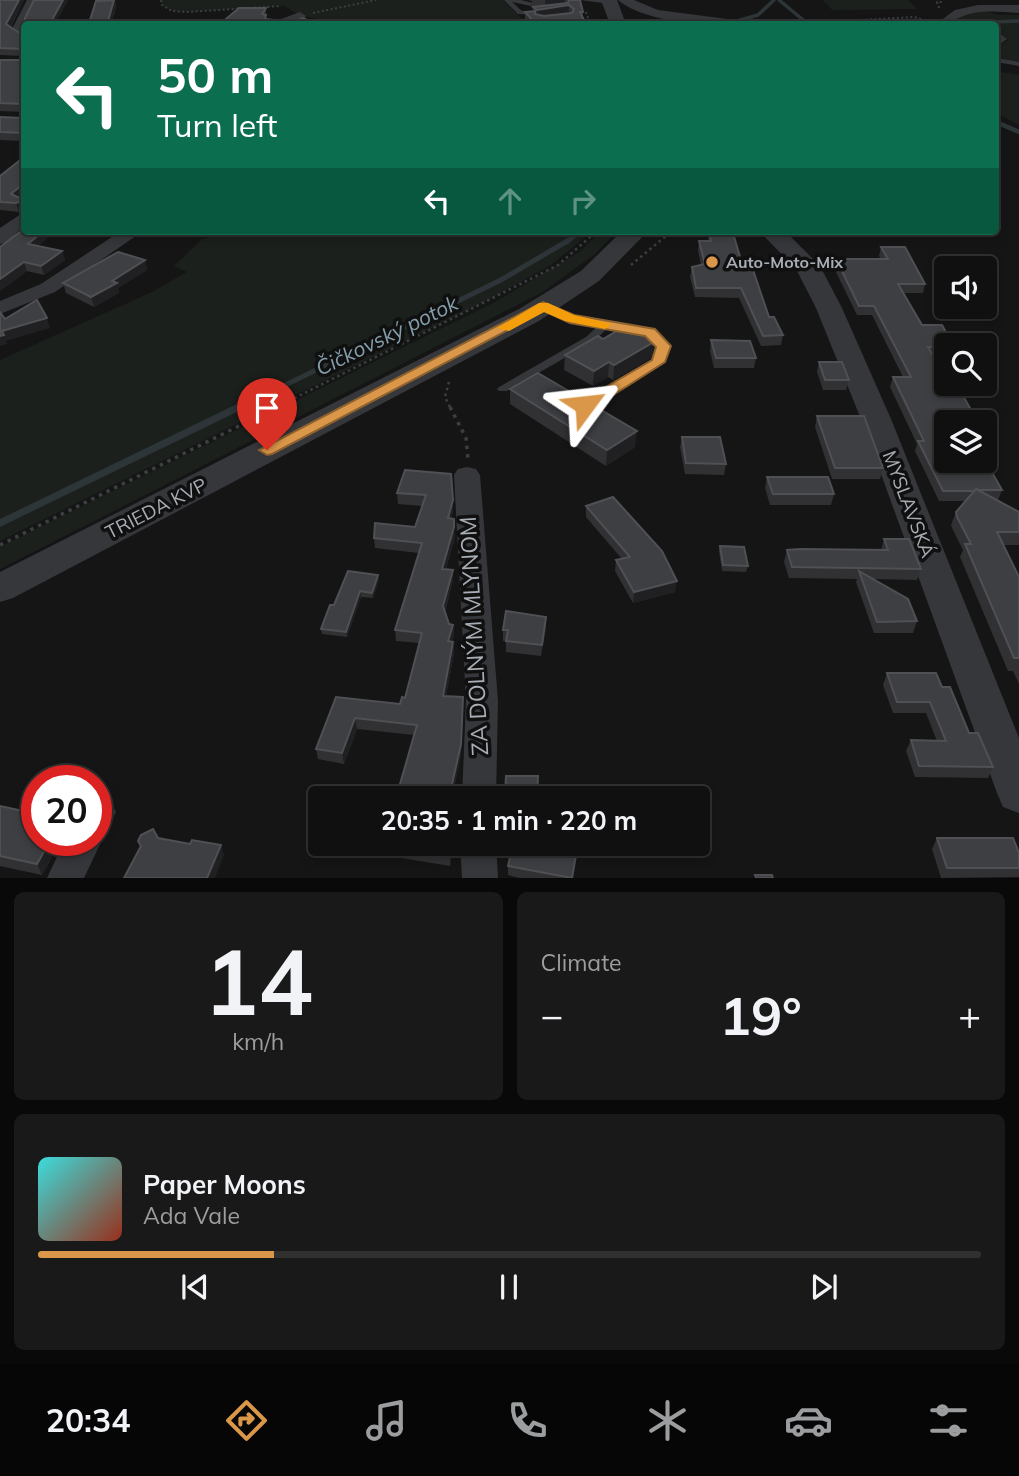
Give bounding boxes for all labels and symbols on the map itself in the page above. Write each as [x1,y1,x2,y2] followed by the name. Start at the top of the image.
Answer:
[726,252,843,272] place label: Auto-Moto-Mix
[704,254,720,270] marker: Auto-Moto-Mix
[311,289,463,381] water label: Čičkovský potok
[548,368,622,442] position arrow
[237,378,297,450] pin
[878,447,940,561] street label: MYSLAVSKÁ
[101,472,211,544] street label: TRIEDA KVP
[453,516,494,756] street label: ZA DOLNÝM MLYNOM
[21,765,112,856] speed limit sign: 20

